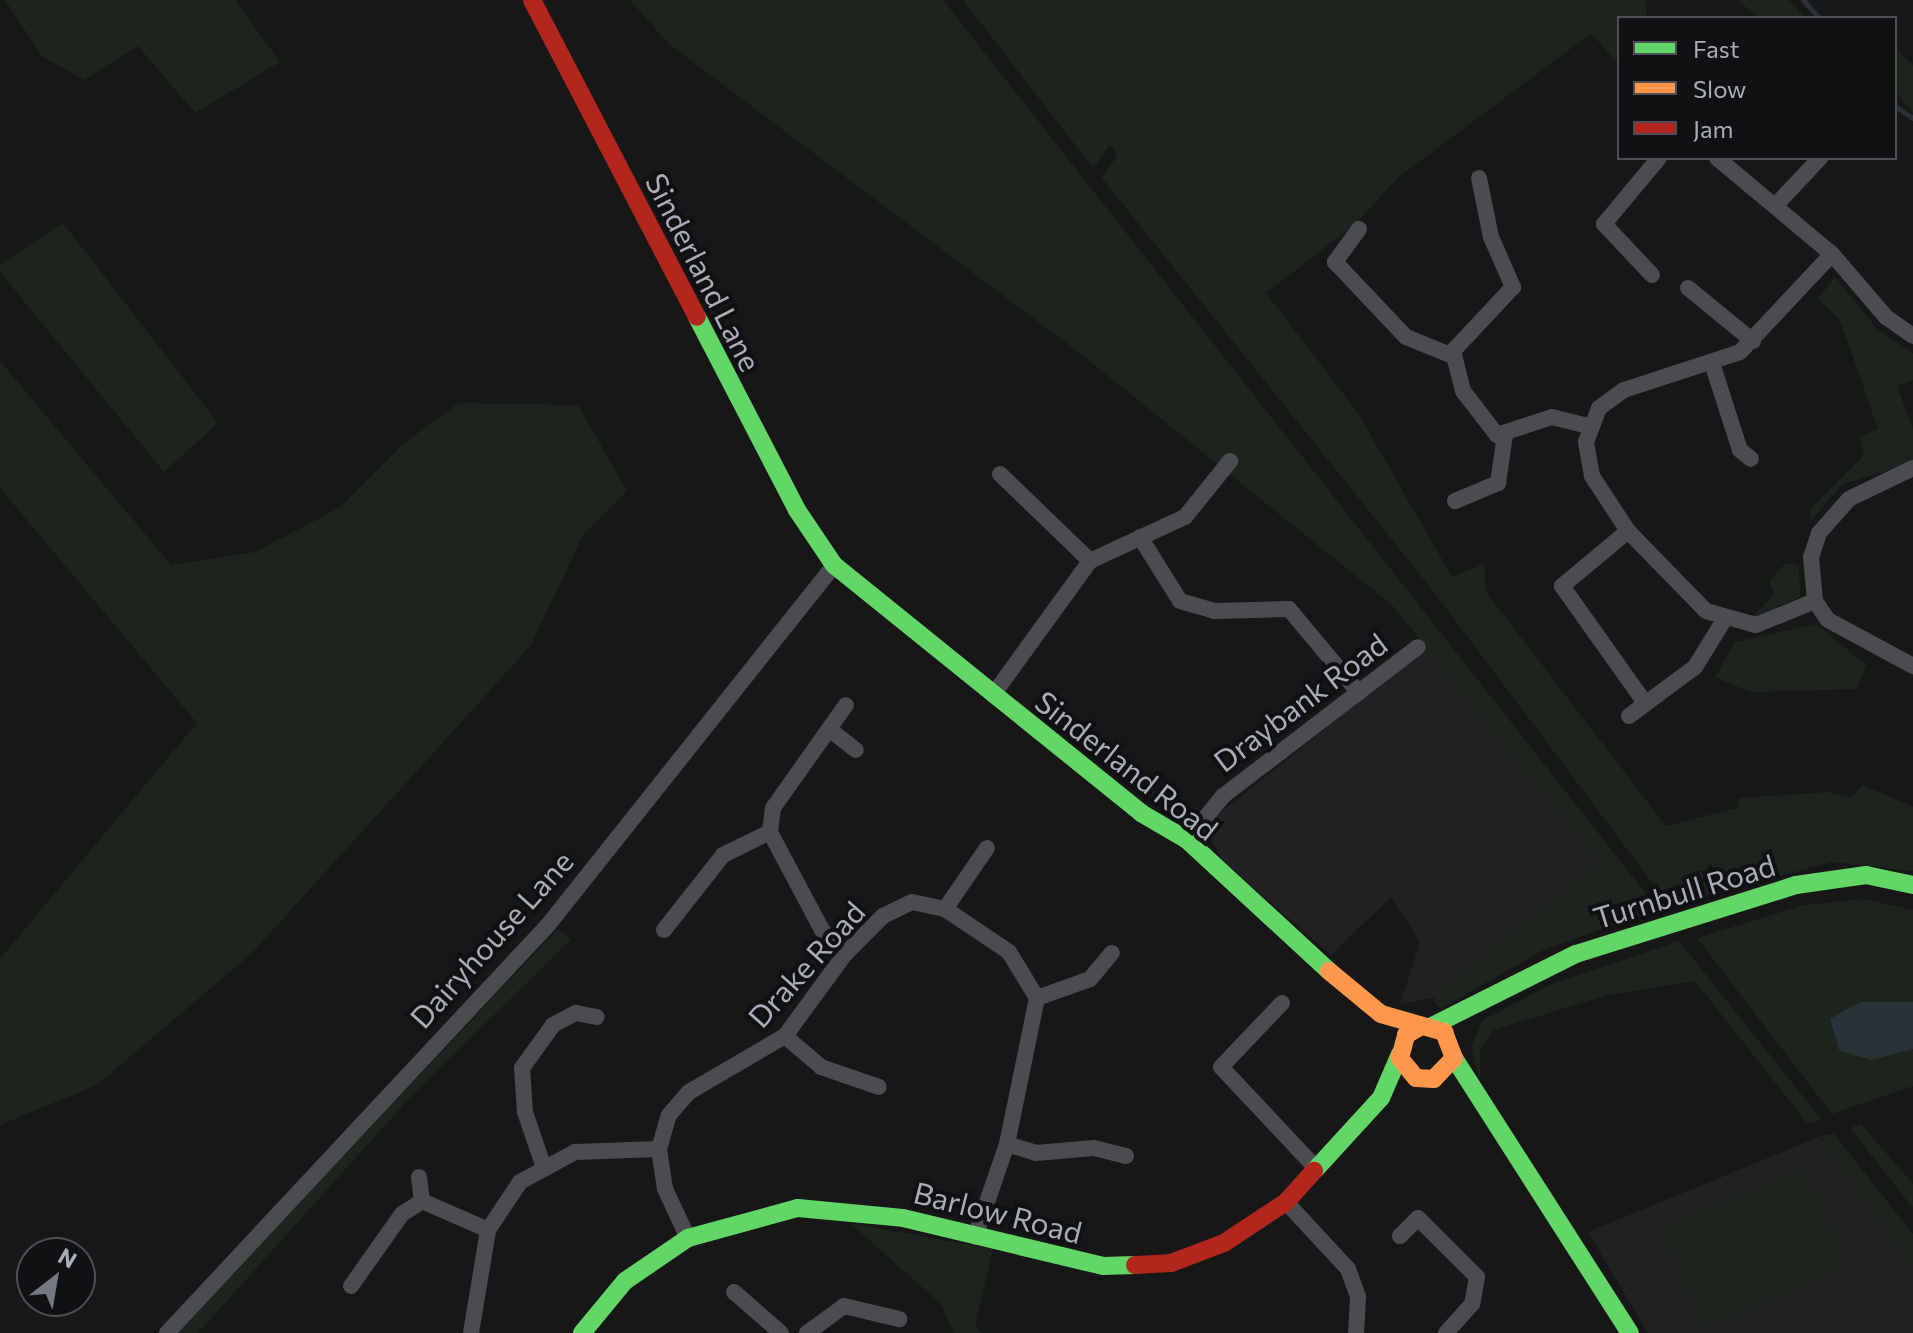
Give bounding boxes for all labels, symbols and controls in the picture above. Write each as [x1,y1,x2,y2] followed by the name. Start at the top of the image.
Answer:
[1617,16,1897,160] legend
[1693,34,1740,63] text: Fast
[1693,74,1746,103] text: Slow
[1693,114,1733,143] text: Jam
[639,167,769,377] street label: Sinderland Lane
[1206,625,1394,779] street label: Draybank Road
[1029,683,1225,847] street label: Sinderland Road
[402,843,580,1035] street label: Dairyhouse Lane
[1589,846,1779,936] street label: Turnbull Road
[740,894,872,1034] street label: Drake Road
[910,1174,1086,1250] street label: Barlow Road
[16,1237,96,1317] north arrow
[54,1242,82,1274] text: N

